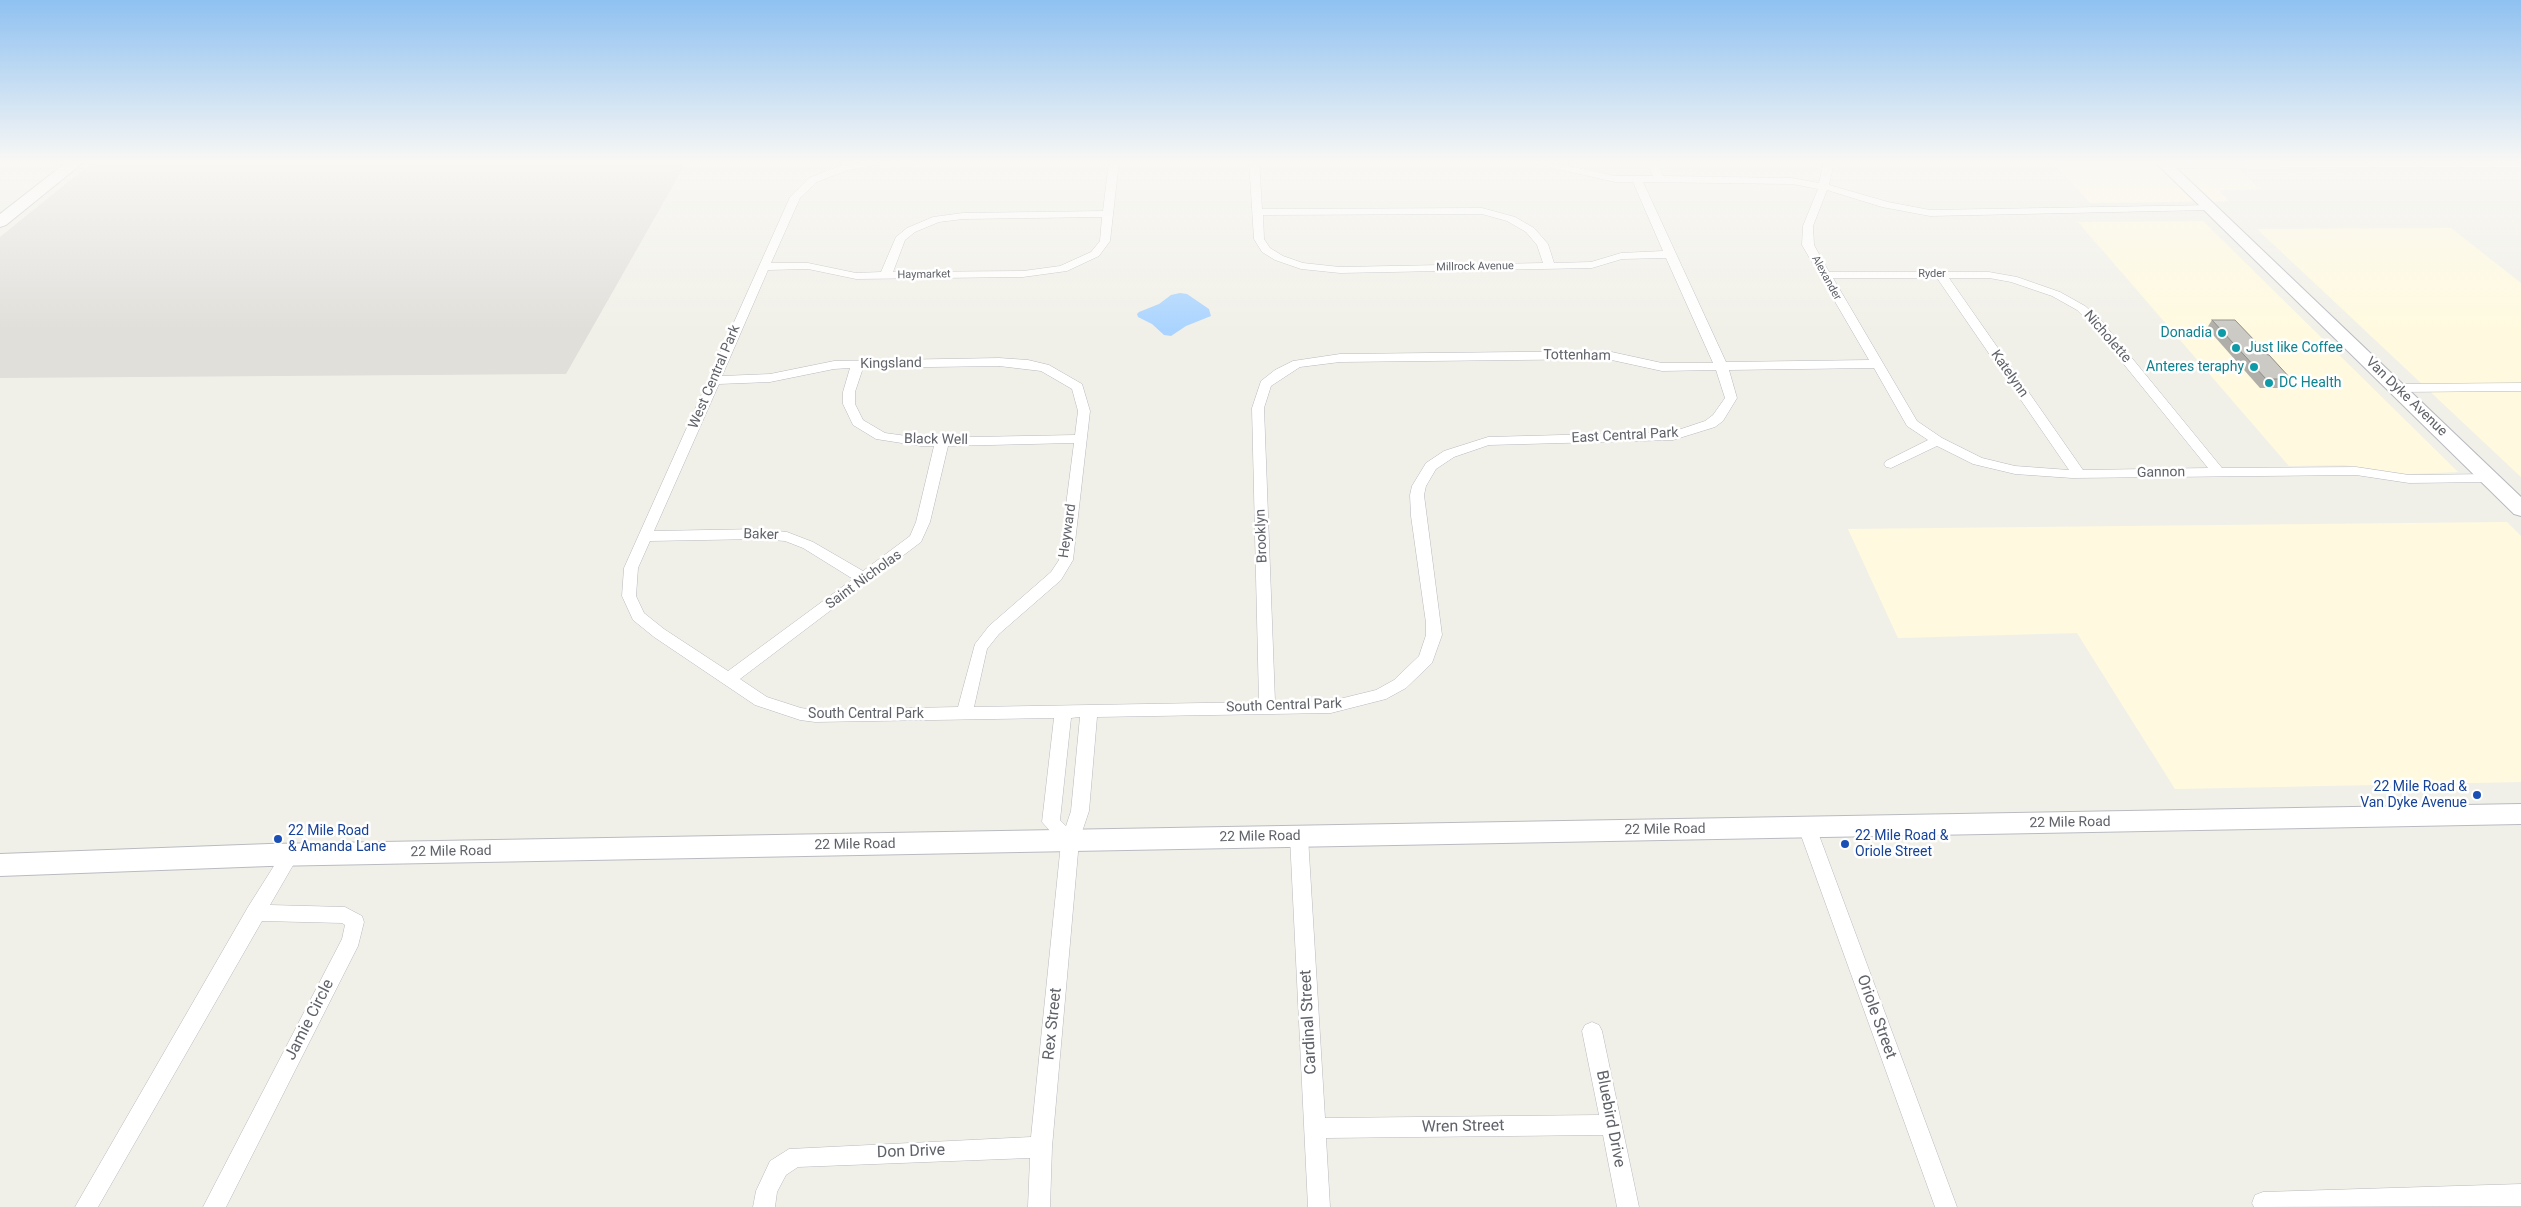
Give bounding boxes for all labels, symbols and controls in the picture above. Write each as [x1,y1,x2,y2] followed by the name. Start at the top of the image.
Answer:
[1808,253,1844,303] street label: Alexander
[1436,260,1514,274] street label: Millrock Avenue
[1918,267,1946,281] street label: Ryder
[897,268,951,282] street label: Haymarket
[2080,307,2134,367] street label: Nicholette
[686,323,744,431] street label: West Central Park
[2161,325,2212,341] place label: Donadia
[2216,327,2228,339] marker: Donadia
[2246,340,2343,356] place label: Just like Coffee
[2230,342,2242,354] marker: Just like Coffee
[1543,347,1611,365] street label: Tottenham
[1987,347,2031,401] street label: Katelynn
[2362,354,2450,440] street label: Van Dyke Avenue
[860,355,922,373] street label: Kingsland
[2146,359,2244,375] place label: Anteres teraphy
[2248,361,2260,373] marker: Anteres teraphy
[2279,375,2341,391] place label: DC Health
[2263,377,2275,389] marker: DC Health
[1571,425,1679,447] street label: East Central Park
[904,431,968,449] street label: Black Well
[2137,464,2185,482] street label: Gannon
[1056,503,1080,559] street label: Heyward
[1253,509,1271,563] street label: Brooklyn
[743,526,779,544] street label: Baker
[823,547,905,613] street label: Saint Nicholas
[1226,696,1342,716] street label: South Central Park
[808,706,924,722] street label: South Central Park
[2360,779,2467,812] place label: 22 Mile Road & Van Dyke Avenue
[2471,789,2483,801] marker: 22 Mile Road & Van Dyke Avenue
[2029,814,2111,832] street label: 22 Mile Road
[1624,821,1706,839] street label: 22 Mile Road
[288,823,386,856] place label: 22 Mile Road & Amanda Lane
[1219,828,1301,846] street label: 22 Mile Road
[1855,828,1948,860] place label: 22 Mile Road & Oriole Street
[272,833,284,845] marker: 22 Mile Road & Amanda Lane
[814,836,896,854] street label: 22 Mile Road
[1839,838,1851,850] marker: 22 Mile Road & Oriole Street
[410,843,492,861] street label: 22 Mile Road
[1297,969,1321,1075] street label: Cardinal Street
[1852,972,1900,1062] street label: Oriole Street
[281,976,339,1064] street label: Jamie Circle
[1040,987,1066,1061] street label: Rex Street
[1591,1069,1629,1169] street label: Bluebird Drive
[1421,1117,1505,1137] street label: Wren Street
[876,1141,946,1163] street label: Don Drive

